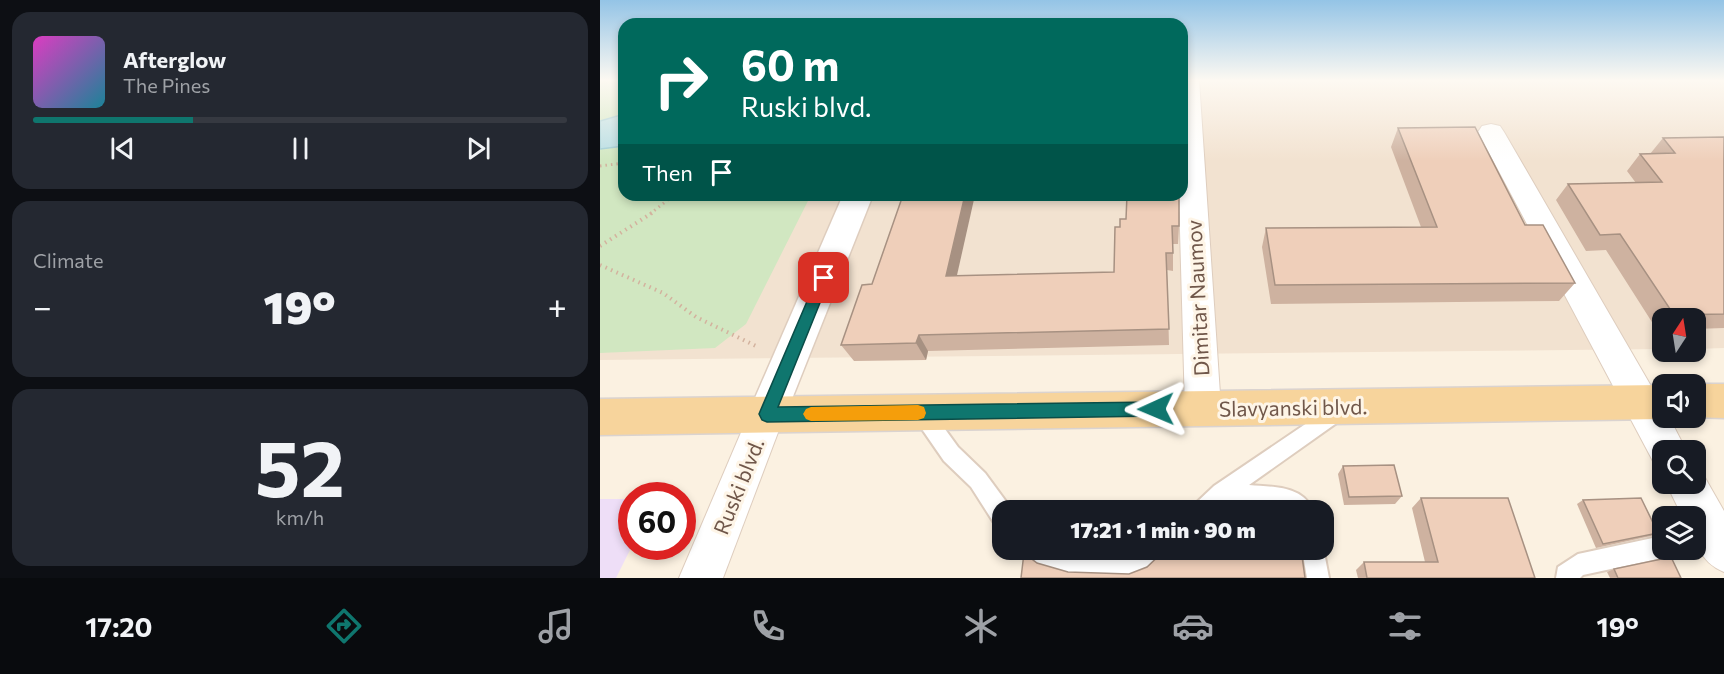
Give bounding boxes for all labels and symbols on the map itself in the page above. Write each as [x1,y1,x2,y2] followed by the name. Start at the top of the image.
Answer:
[1180,219,1214,377] street label: Dimitar Naumov
[798,252,849,303] pin
[1652,308,1706,362] north arrow
[1124,377,1188,441] position arrow
[1219,393,1367,421] street label: Slavyanski blvd.
[707,434,769,538] street label: Ruski blvd.
[618,482,696,560] speed limit sign: 60

